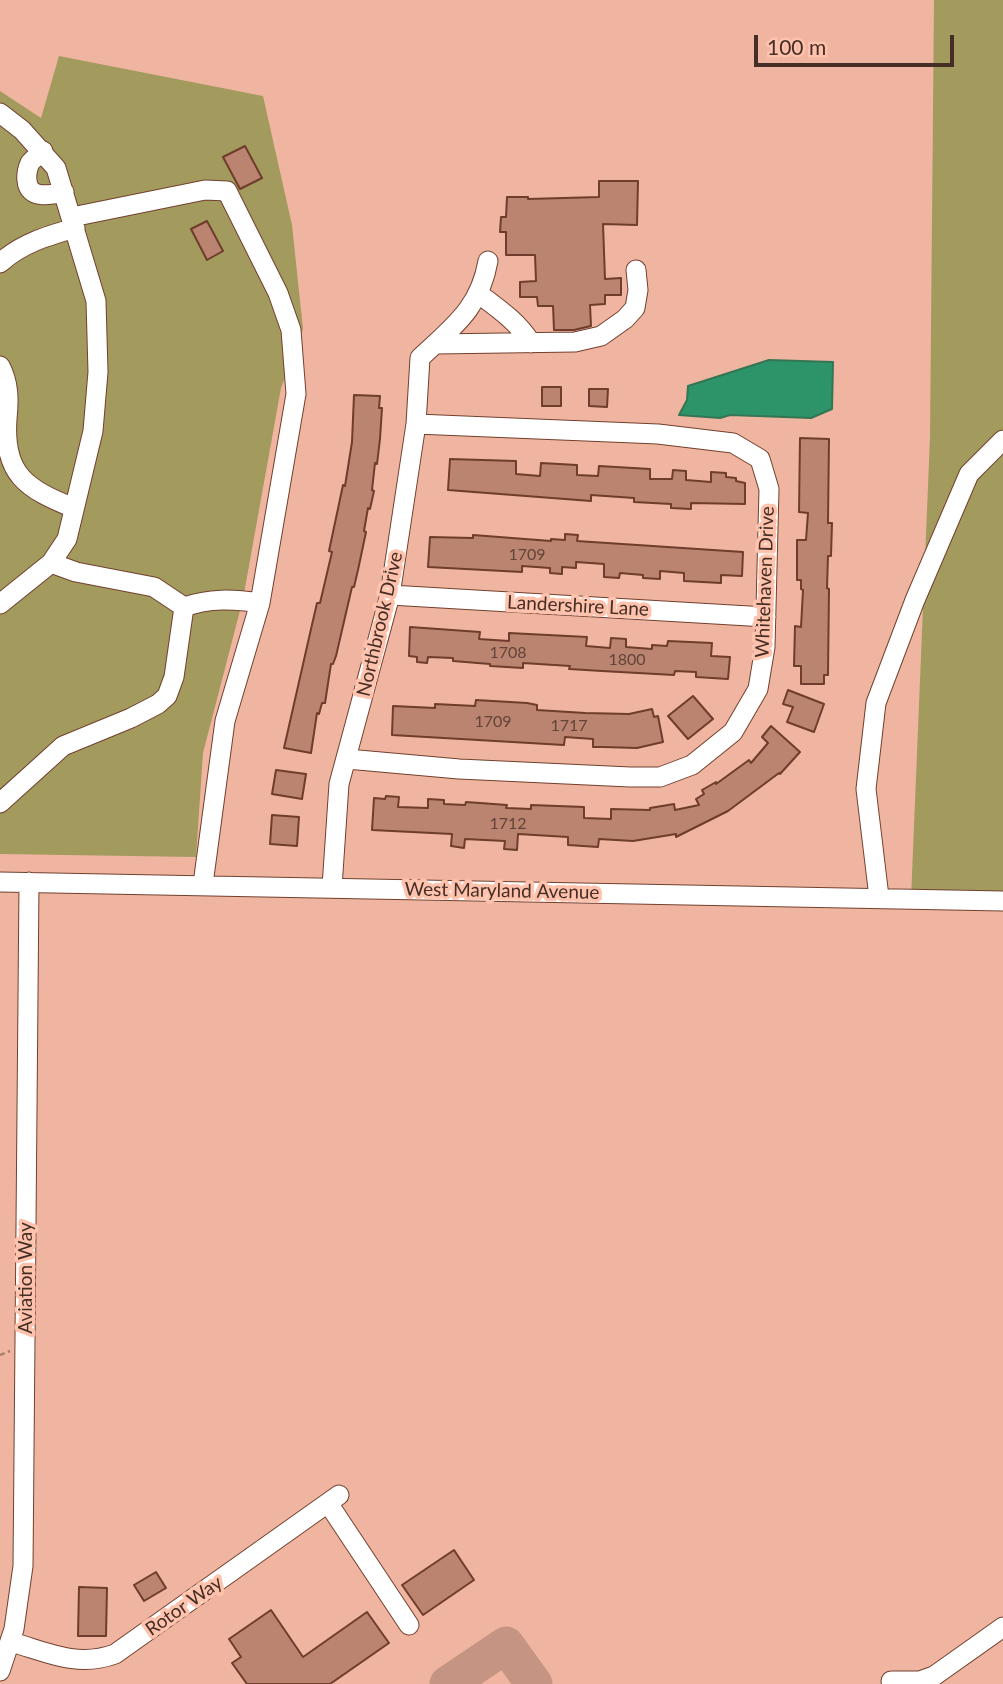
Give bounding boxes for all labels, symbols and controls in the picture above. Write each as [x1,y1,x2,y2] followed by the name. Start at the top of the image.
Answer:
[758,21,958,65] scale bar
[767,34,826,59] text: 100 m
[751,506,779,658] street label: Whitehaven Drive
[508,545,546,565] house number: 1709
[352,549,408,699] street label: Northbrook Drive
[507,591,649,621] street label: Landershire Lane
[489,643,527,663] house number: 1708
[608,650,646,670] house number: 1800
[474,712,512,732] house number: 1709
[550,716,588,736] house number: 1717
[489,814,527,834] house number: 1712
[404,878,600,904] street label: West Maryland Avenue
[15,1222,37,1334] street label: Aviation Way
[141,1571,227,1641] street label: Rotor Way

